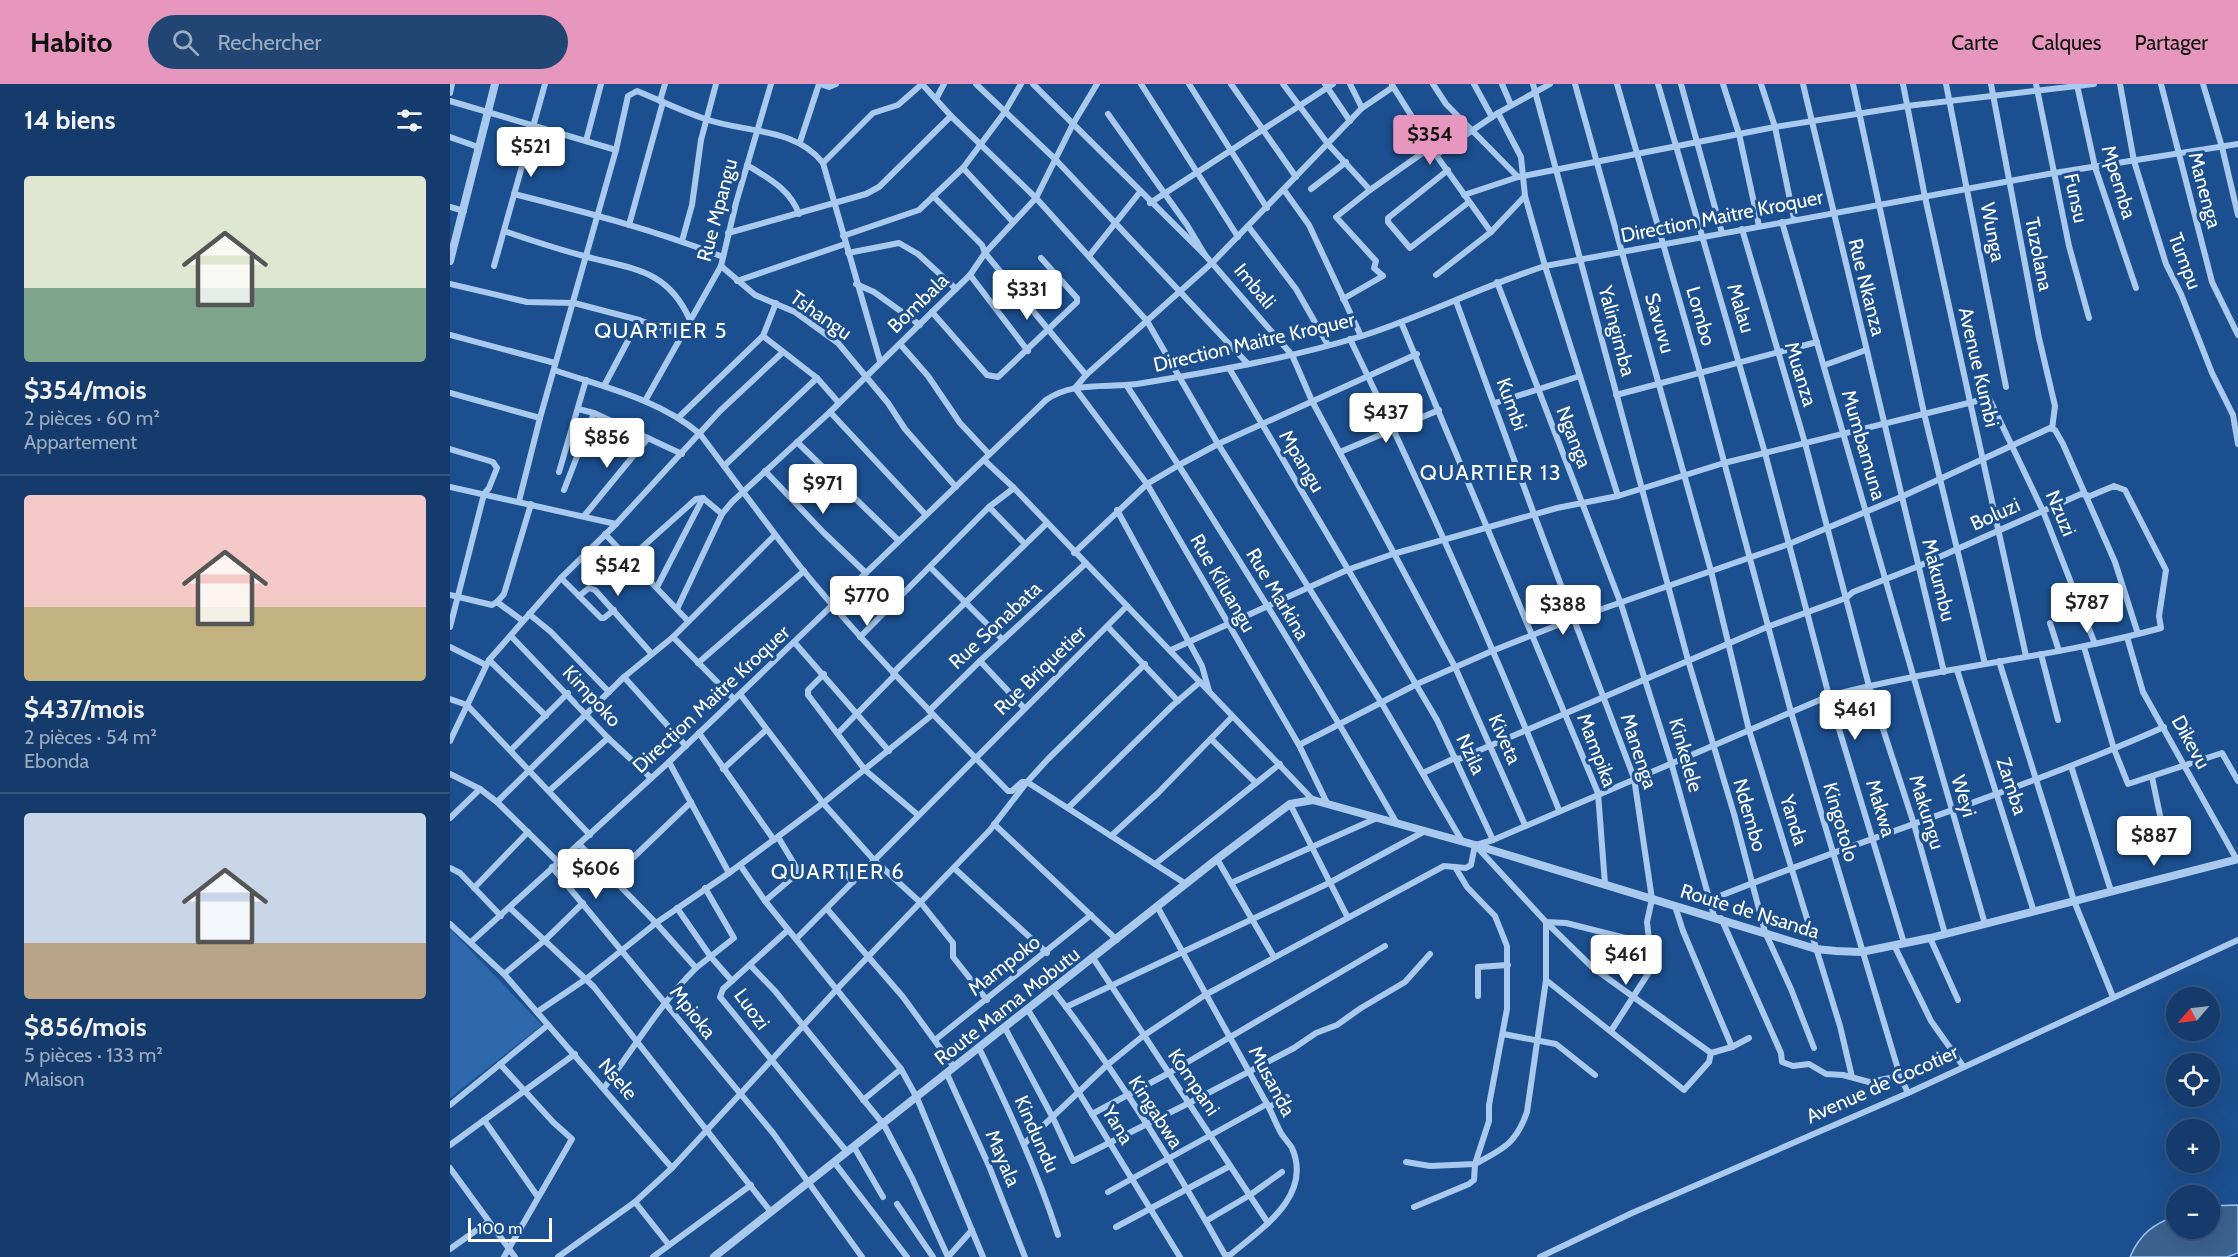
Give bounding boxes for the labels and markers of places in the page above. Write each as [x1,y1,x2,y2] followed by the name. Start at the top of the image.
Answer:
[1394,115,1466,166] pin: $354
[495,127,567,178] pin: $521
[991,270,1063,321] pin: $331
[1350,393,1422,444] pin: $437
[571,418,643,469] pin: $856
[787,464,859,515] pin: $971
[582,546,654,597] pin: $542
[831,576,903,627] pin: $770
[2051,583,2123,634] pin: $787
[1527,585,1599,636] pin: $388
[1819,690,1891,741] pin: $461
[2118,816,2190,867] pin: $887
[560,849,632,900] pin: $606
[1590,935,1662,986] pin: $461

